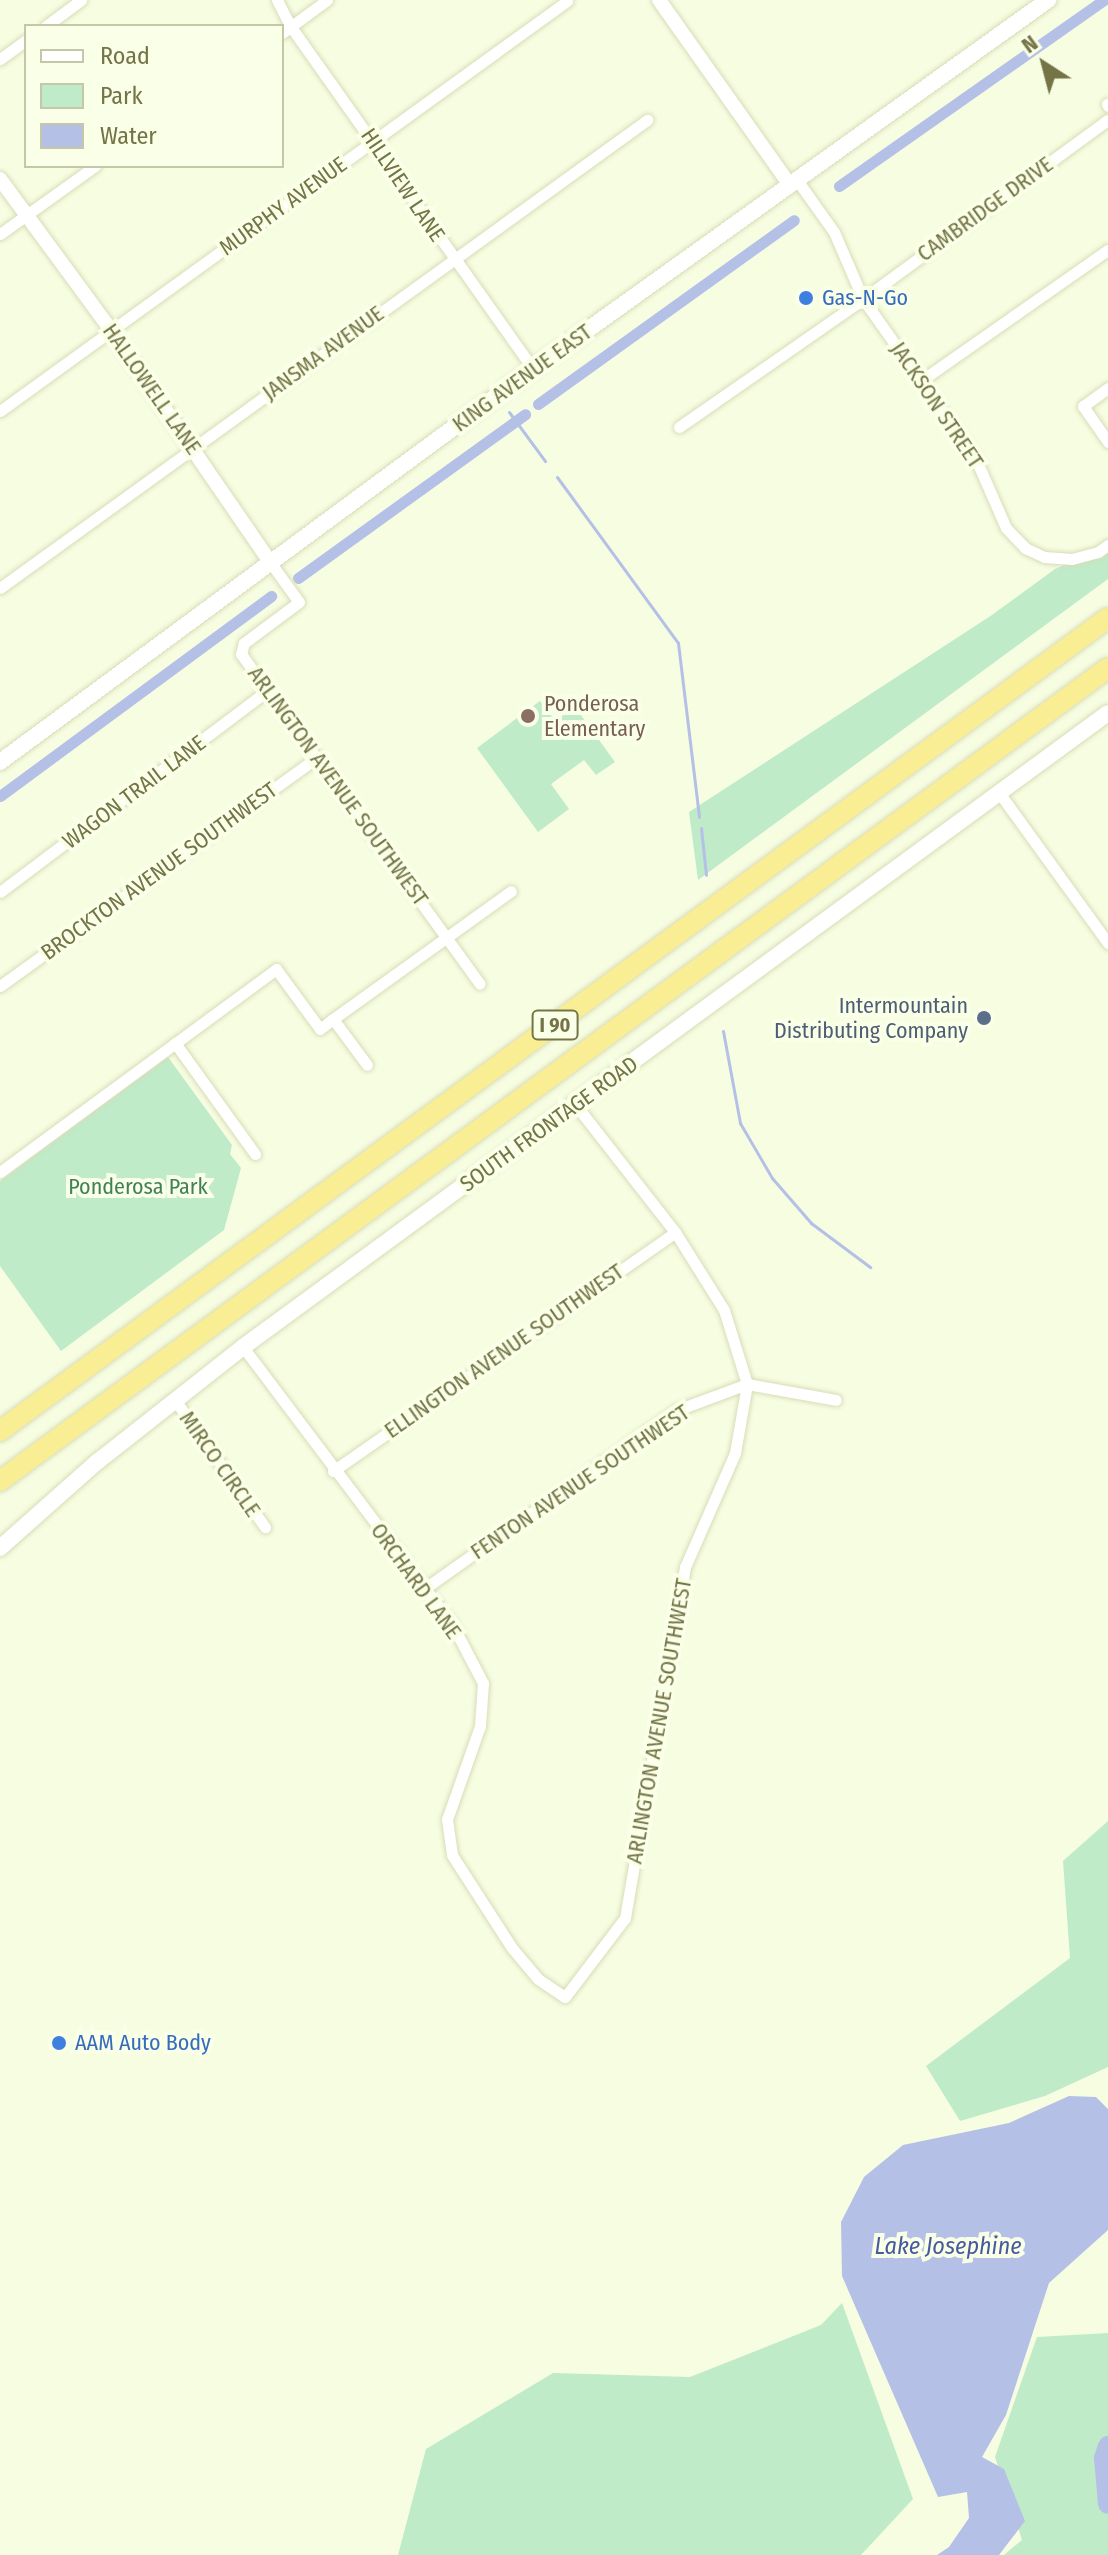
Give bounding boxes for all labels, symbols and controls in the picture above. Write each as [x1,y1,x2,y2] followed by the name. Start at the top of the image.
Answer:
[24,24,284,168] legend
[1004,24,1084,104] north arrow
[1016,29,1043,59] text: N
[100,42,150,70] text: Road
[100,82,143,110] text: Park
[100,122,157,150] text: Water
[355,123,451,247] street label: HILLVIEW LANE
[214,151,352,261] street label: MURPHY AVENUE
[912,151,1058,267] street label: CAMBRIDGE DRIVE
[822,285,908,311] place label: Gas-N-Go
[797,289,815,307] marker: Gas-N-Go
[257,300,389,406] street label: JANSMA AVENUE
[97,318,207,460] street label: HALLOWELL LANE
[447,319,597,437] street label: KING AVENUE EAST
[885,337,989,473] street label: JACKSON STREET
[242,661,434,911] street label: ARLINGTON AVENUE SOUTHWEST
[544,690,645,742] place label: Ponderosa Elementary
[519,707,537,725] marker: Ponderosa Elementary
[57,730,211,854] street label: WAGON TRAIL LANE
[36,777,282,965] street label: BROCKTON AVENUE SOUTHWEST
[774,992,968,1044] place label: Intermountain Distributing Company
[531,1009,579,1041] road number: I 90
[975,1009,993,1027] marker: Intermountain Distributing Company
[455,1051,643,1197] street label: SOUTH FRONTAGE ROAD
[68,1174,208,1200] park label: Ponderosa Park
[379,1258,629,1444] street label: ELLINGTON AVENUE SOUTHWEST
[466,1399,694,1565] street label: FENTON AVENUE SOUTHWEST
[174,1406,266,1522] street label: MIRCO CIRCLE
[365,1518,467,1644] street label: ORCHARD LANE
[621,1576,697,1866] street label: ARLINGTON AVENUE SOUTHWEST
[75,2030,211,2056] place label: AAM Auto Body
[50,2034,68,2052] marker: AAM Auto Body
[874,2233,1022,2261] water label: Lake Josephine

